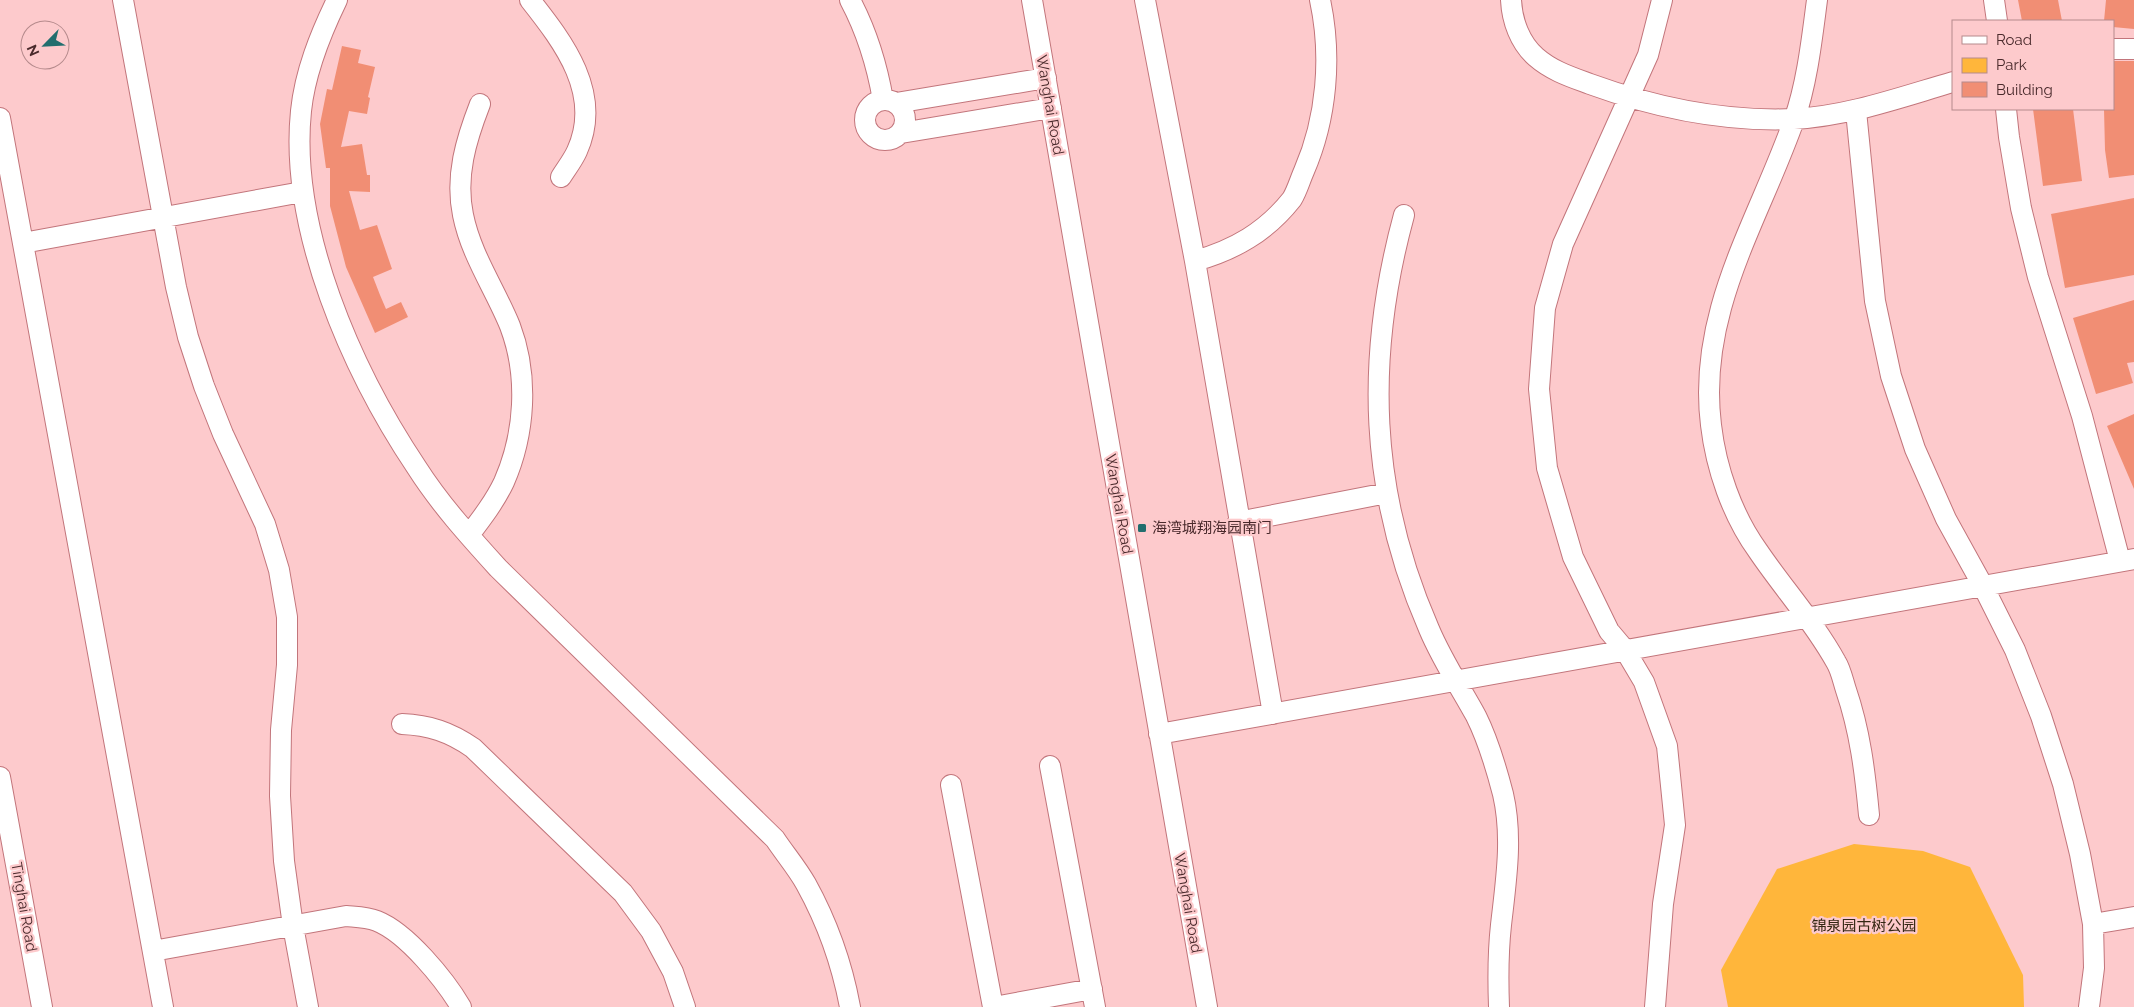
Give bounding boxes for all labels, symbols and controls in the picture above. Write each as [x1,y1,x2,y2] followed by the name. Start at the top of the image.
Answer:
[20,20,70,70] north arrow
[1952,20,2114,110] legend
[1996,31,2032,49] text: Road
[24,42,43,58] text: N
[1032,54,1068,156] street label: Wanghai Road
[1996,56,2027,74] text: Park
[1996,81,2053,99] text: Building
[1101,453,1137,555] street label: Wanghai Road
[1152,519,1272,537] place label: 海湾城翔海园南门
[1136,522,1148,534] marker: 海湾城翔海园南门
[1170,852,1206,954] street label: Wanghai Road
[7,861,41,953] street label: Tinghai Road
[1811,917,1917,935] park label: 锦泉园古树公园

